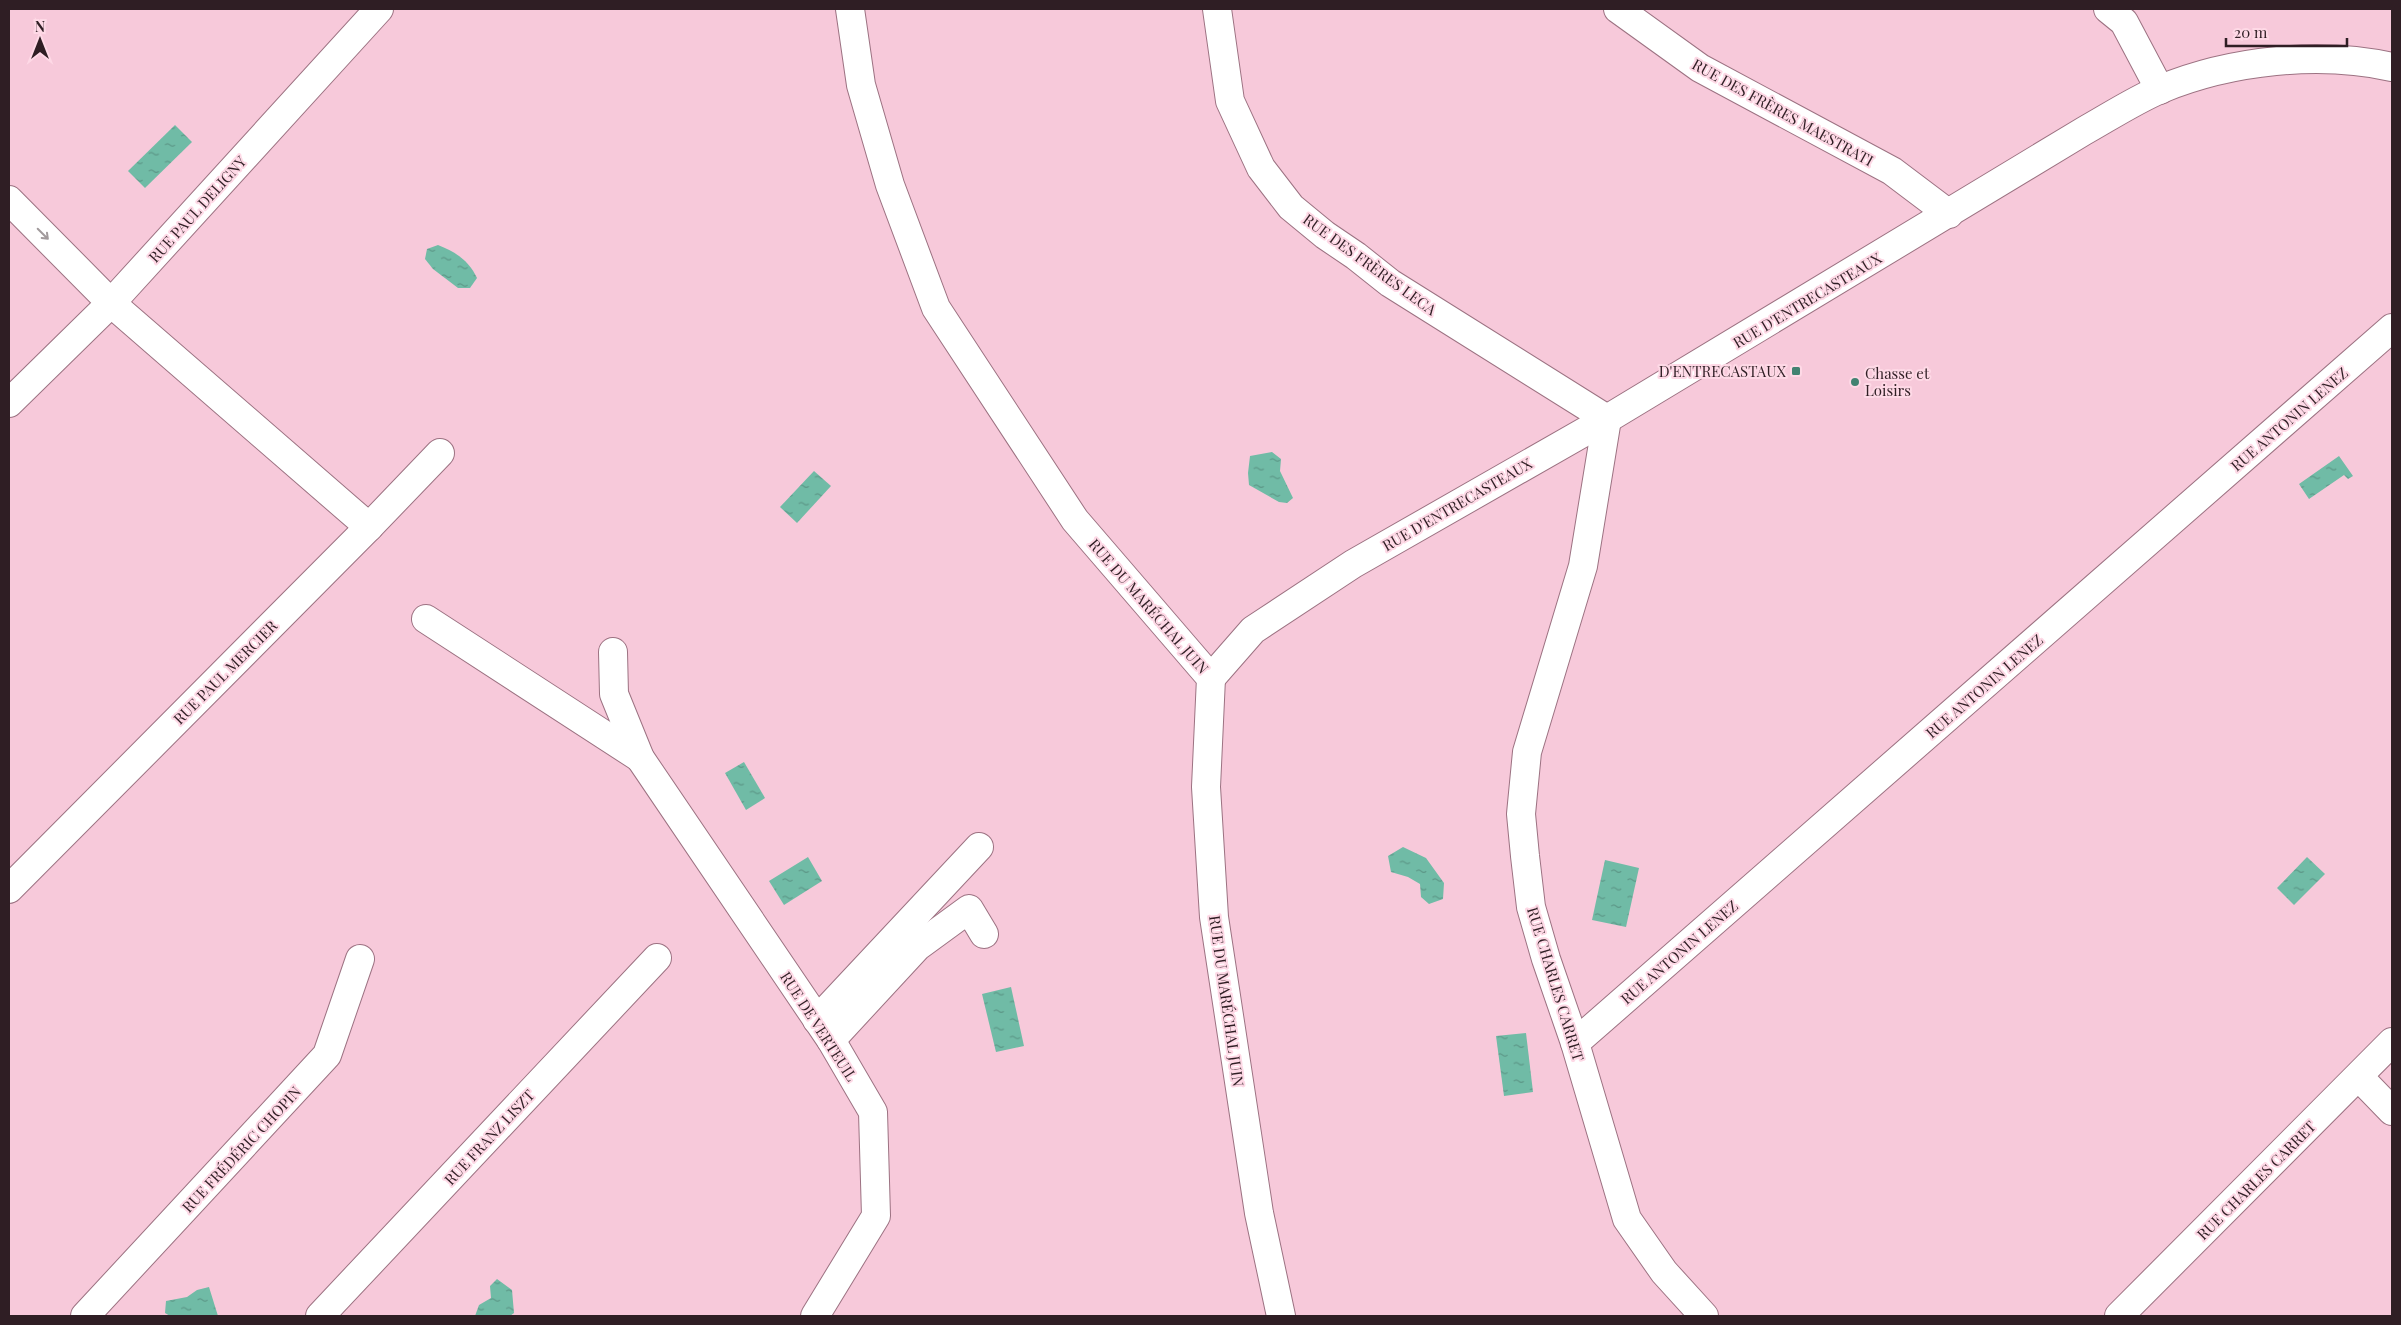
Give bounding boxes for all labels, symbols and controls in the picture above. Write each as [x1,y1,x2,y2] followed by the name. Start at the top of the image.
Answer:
[15,15,65,65] north arrow
[2226,15,2347,47] scale bar
[35,17,45,36] text: N
[2234,22,2268,42] text: 20 m
[1689,54,1877,170] street label: RUE DES FRÈRES MAESTRATI
[144,151,250,267] street label: RUE PAUL DELIGNY
[1299,209,1441,319] street label: RUE DES FRÈRES LECA
[37,228,49,241] one-way arrow
[1729,247,1885,352] street label: RUE D'ENTRECASTEAUX
[1659,361,1786,381] place label: D'ENTRECASTAUX
[1865,363,1930,400] place label: Chasse et Loisirs
[2226,363,2352,475] street label: RUE ANTONIN LENEZ
[1790,365,1802,377] marker: D'ENTRECASTAUX
[1849,376,1861,388] marker: Chasse et Loisirs
[1378,453,1536,555] street label: RUE D'ENTRECASTEAUX
[1085,534,1213,678] street label: RUE DU MARÉCHAL JUIN
[169,615,282,728] street label: RUE PAUL MERCIER
[1921,630,2047,742] street label: RUE ANTONIN LENEZ
[1616,896,1742,1008] street label: RUE ANTONIN LENEZ
[1523,904,1589,1064] street label: RUE CHARLES CARRET
[1205,914,1249,1088] street label: RUE DU MARÉCHAL JUIN
[776,967,862,1085] street label: RUE DE VERTEUIL
[177,1081,305,1216] street label: RUE FRÉDÉRIC CHOPIN
[440,1085,538,1189] street label: RUE FRANZ LISZT
[2192,1116,2320,1244] street label: RUE CHARLES CARRET

